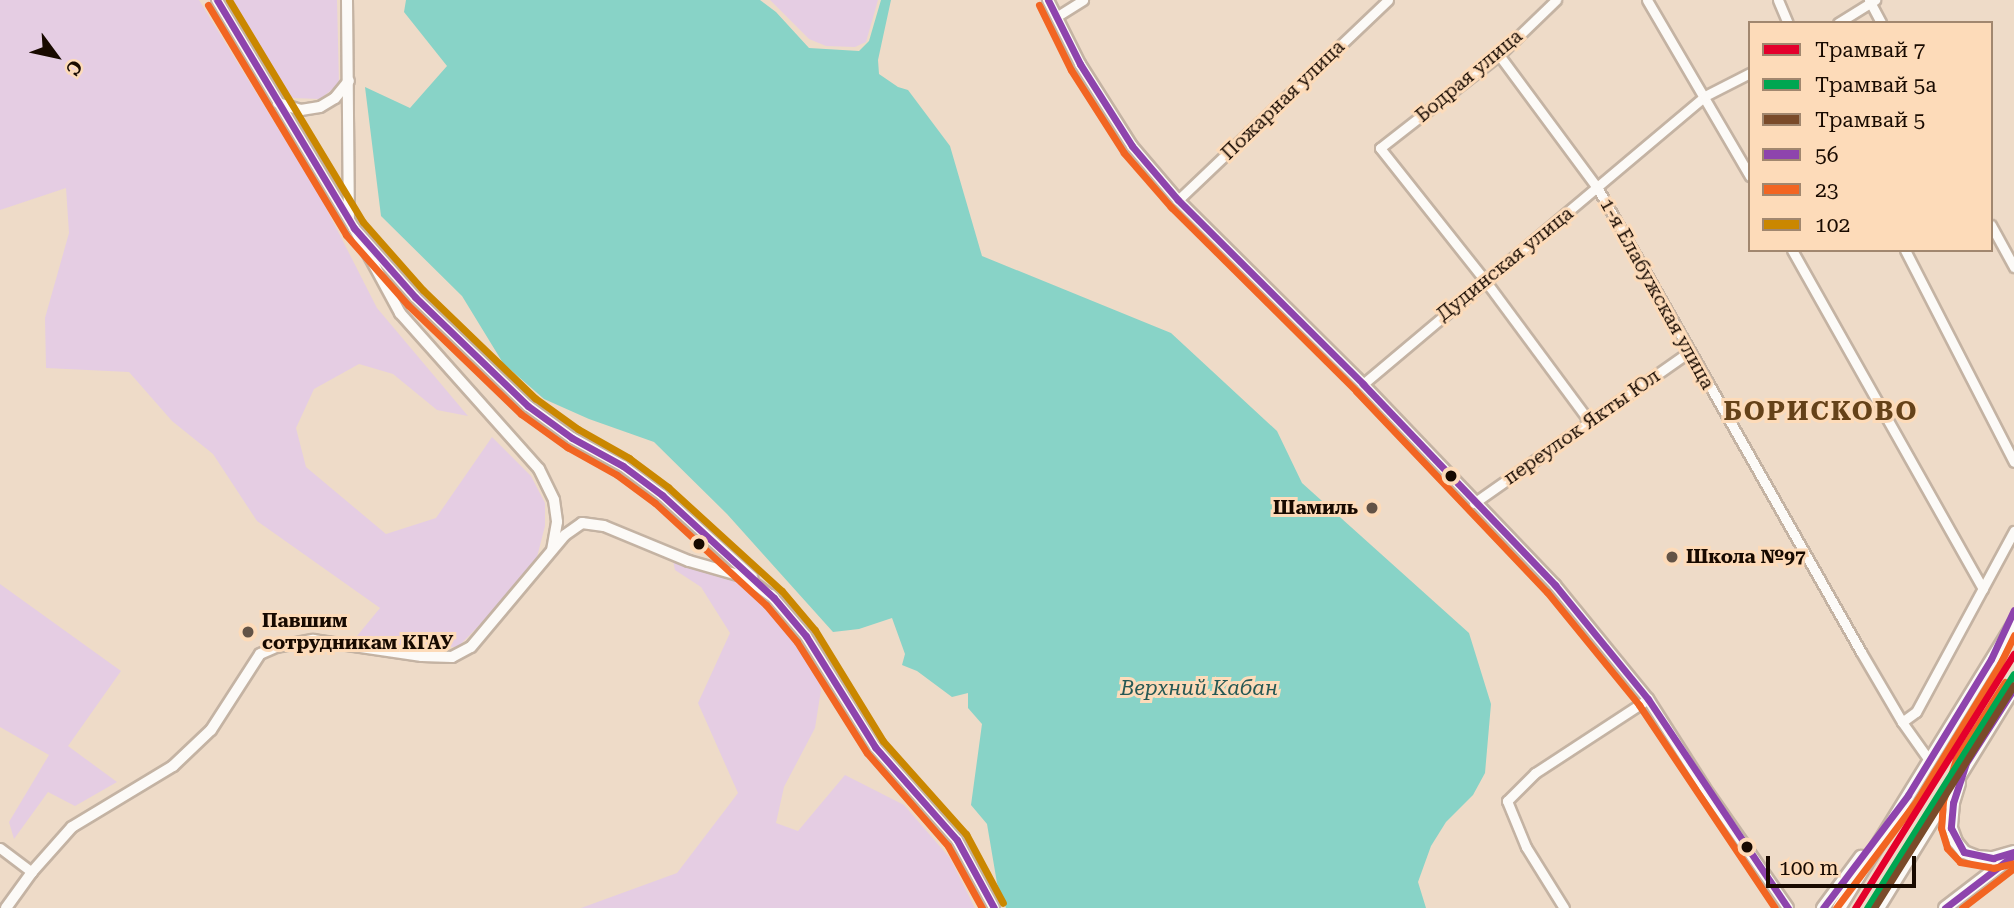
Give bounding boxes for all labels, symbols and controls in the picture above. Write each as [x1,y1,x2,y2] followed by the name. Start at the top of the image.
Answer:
[21,21,91,91] north arrow
[1748,21,1993,252] legend
[1411,25,1527,127] street label: Бодрая улица
[1217,35,1349,165] street label: Пожарная улица
[1815,38,1925,62] text: Трамвай 7
[61,56,87,80] text: С
[1815,73,1937,97] text: Трамвай 5а
[1815,108,1925,132] text: Трамвай 5
[1815,143,1839,167] text: 56
[1815,178,1839,202] text: 23
[1595,195,1719,393] street label: 1-я Елабужская улица
[1432,202,1578,326] street label: Дудинская улица
[1815,213,1850,237] text: 102
[1499,364,1665,490] street label: переулок Якты Юл
[1725,396,1917,428] district label: БОРИСКОВО
[1444,469,1458,483] unlabelled marker
[1273,497,1358,519] place label: Шамиль
[1364,500,1380,516] marker: Шамиль
[692,537,706,551] unlabelled marker
[1686,546,1806,568] place label: Школа №97
[1664,549,1680,565] marker: Школа №97
[262,610,454,654] place label: Павшим сотрудникам КГАУ
[240,624,256,640] marker: Павшим сотрудникам КГАУ
[1120,675,1278,701] water label: Верхний Кабан
[1740,840,1754,854] unlabelled marker
[1769,842,1920,886] scale bar
[1779,856,1839,880] text: 100 m

